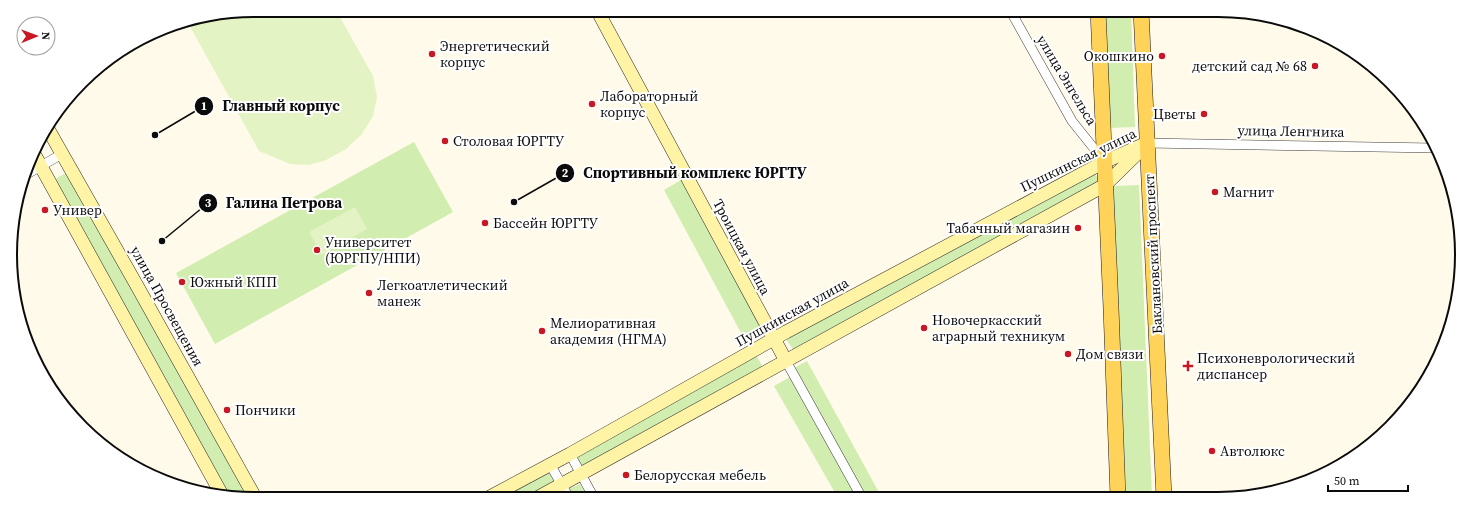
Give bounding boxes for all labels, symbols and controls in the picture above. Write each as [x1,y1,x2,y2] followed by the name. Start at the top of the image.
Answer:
[16,16,56,56] north arrow
[1032,31,1102,130] street label: улица Энгельса
[38,32,53,40] text: N
[440,36,550,72] place label: Энергетический корпус
[1084,46,1154,66] place label: Окошкино
[427,49,437,59] marker: Энергетический корпус
[1157,51,1167,61] marker: Окошкино
[1192,56,1307,76] place label: детский сад № 68
[1310,61,1320,71] marker: детский сад № 68
[600,86,698,122] place label: Лабораторный корпус
[194,92,348,119] callout: Главный корпус
[222,95,340,116] text: Главный корпус
[201,98,207,114] text: 1
[587,99,597,109] marker: Лабораторный корпус
[1153,104,1196,124] place label: Цветы
[1199,109,1209,119] marker: Цветы
[1237,120,1345,142] street label: улица Ленгника
[1017,123,1140,197] street label: Пушкинская улица
[453,131,565,151] place label: Столовая ЮРГТУ
[440,136,450,146] marker: Столовая ЮРГТУ
[555,160,815,187] callout: Спортивный комплекс ЮРГТУ
[583,162,807,183] text: Спортивный комплекс ЮРГТУ
[562,165,569,181] text: 2
[1139,173,1167,335] street label: Баклановский проспект
[1223,182,1274,202] place label: Магнит
[1210,187,1220,197] marker: Магнит
[198,189,350,216] callout: Галина Петрова
[226,192,343,213] text: Галина Петрова
[205,195,212,211] text: 3
[708,196,776,299] street label: Троицкая улица
[53,200,102,220] place label: Универ
[40,205,50,215] marker: Универ
[493,213,599,233] place label: Бассейн ЮРГТУ
[480,218,490,228] marker: Бассейн ЮРГТУ
[947,218,1070,238] place label: Табачный магазин
[1073,223,1083,233] marker: Табачный магазин
[325,232,421,268] place label: Университет (ЮРГПУ/НПИ)
[126,242,208,370] street label: улица Просвещения
[312,245,322,255] marker: Университет (ЮРГПУ/НПИ)
[190,272,277,292] place label: Южный КПП
[732,272,853,351] street label: Пушкинская улица
[377,275,508,311] place label: Легкоатлетический манеж
[177,277,187,287] marker: Южный КПП
[364,288,374,298] marker: Легкоатлетический манеж
[932,310,1065,346] place label: Новочеркасский аграрный техникум
[550,313,667,349] place label: Мелиоративная академия (НГМА)
[919,323,929,333] marker: Новочеркасский аграрный техникум
[537,326,547,336] marker: Мелиоративная академия (НГМА)
[1076,344,1143,364] place label: Дом связи
[1197,348,1355,384] place label: Психоневрологический диспансер
[1063,349,1073,359] marker: Дом связи
[1182,360,1194,372] marker: Психоневрологический диспансер
[235,400,296,420] place label: Пончики
[222,405,232,415] marker: Пончики
[1220,441,1285,461] place label: Автолюкс
[1207,446,1217,456] marker: Автолюкс
[634,465,766,485] place label: Белорусская мебель
[1328,467,1408,493] scale bar
[621,470,631,480] marker: Белорусская мебель
[1334,473,1360,489] text: 50 m

